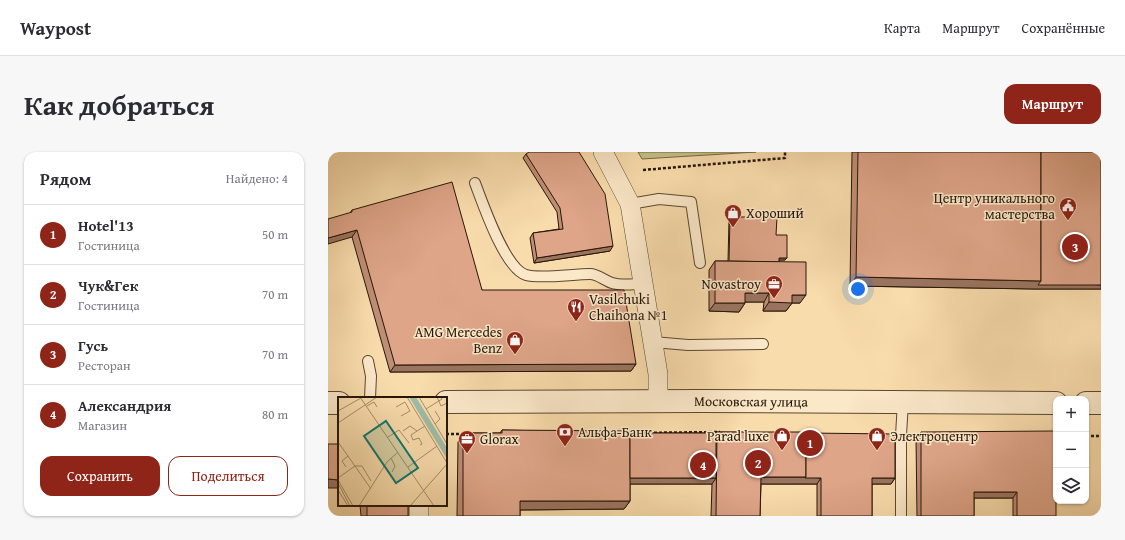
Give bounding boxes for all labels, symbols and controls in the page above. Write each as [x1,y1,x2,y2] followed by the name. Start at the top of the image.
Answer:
[20,14,91,42] text: Waypost
[884,18,920,38] text: Карта
[942,18,1000,38] text: Маршрут
[1022,18,1105,38] text: Сохранённые
[24,84,214,125] text: Как добраться
[1004,84,1101,124] button: Маршрут
[40,166,91,191] text: Рядом
[226,169,288,188] text: Найдено: 4
[934,188,1055,224] place label: Центр уникального мастерства
[1058,196,1078,221] public building icon: Центр уникального мастерства
[723,203,743,228] shop icon: Хороший
[746,203,804,223] place label: Хороший
[78,215,134,236] text: Hotel'13
[50,225,56,244] text: 1
[262,225,288,244] text: 50 m
[1062,232,1088,262] pin: 3
[78,236,140,255] text: Гостиница
[702,274,761,294] place label: Novastroy
[764,274,784,299] office icon: Novastroy
[78,275,138,296] text: Чук&Гек
[848,279,868,299] your location
[50,285,56,304] text: 2
[262,285,288,304] text: 70 m
[589,289,668,325] place label: Vasilchuki Chaihona №1
[78,296,140,315] text: Гостиница
[566,297,586,322] restaurant icon: Vasilchuki Chaihona №1
[415,322,502,358] place label: AMG Mercedes Benz
[505,330,525,355] shop icon: AMG Mercedes Benz
[78,335,108,356] text: Гусь
[50,345,56,364] text: 3
[262,345,288,364] text: 70 m
[78,356,131,375] text: Ресторан
[694,391,808,412] street label: Московская улица
[78,395,171,416] text: Александрия
[1053,396,1089,504] map controls
[1053,396,1089,432] button: +
[338,397,447,506] inset map
[50,405,56,424] text: 4
[262,405,288,424] text: 80 m
[78,416,127,435] text: Магазин
[555,422,575,447] bank icon: Альфа-Банк
[578,422,652,442] place label: Альфа-Банк
[707,426,769,446] place label: Parad luxe
[772,426,792,451] shop icon: Parad luxe
[867,426,887,451] shop icon: Электроцентр
[890,426,978,446] place label: Электроцентр
[797,428,823,458] pin: 1
[457,429,477,454] office icon: Glorax
[480,429,520,449] place label: Glorax
[1053,432,1089,468] button: −
[745,448,771,478] pin: 2
[690,450,716,480] pin: 4
[40,456,160,496] button: Сохранить
[168,456,288,496] button: Поделиться
[1053,468,1089,504] button: layers

